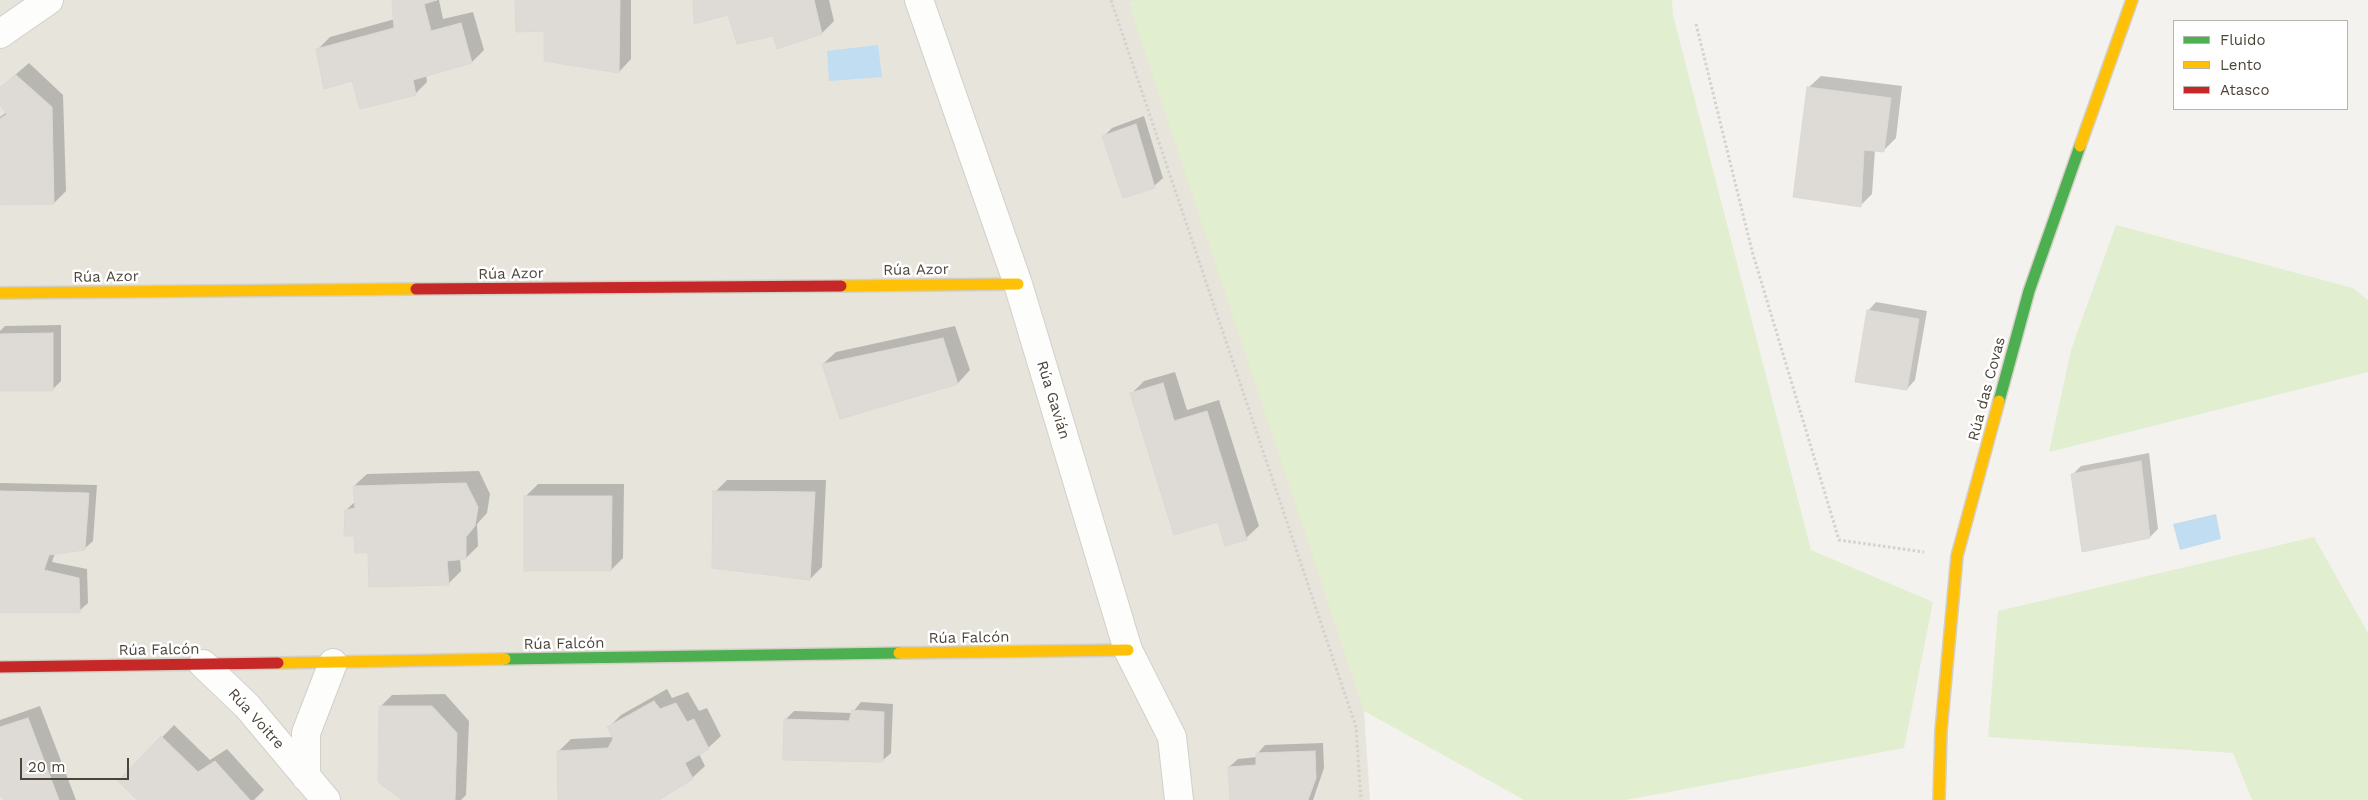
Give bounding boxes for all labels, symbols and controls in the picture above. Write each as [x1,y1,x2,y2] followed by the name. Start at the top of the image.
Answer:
[2173,20,2348,110] legend
[2220,31,2265,49] text: Fluido
[2220,56,2262,74] text: Lento
[2220,81,2269,99] text: Atasco
[883,260,949,280] street label: Rúa Azor
[478,264,544,284] street label: Rúa Azor
[73,267,139,287] street label: Rúa Azor
[1964,335,2010,443] street label: Rúa das Covas
[1033,358,1073,442] street label: Rúa Gavián
[928,628,1010,648] street label: Rúa Falcón
[523,634,605,654] street label: Rúa Falcón
[118,640,200,660] street label: Rúa Falcón
[224,685,288,753] street label: Rúa Voitre
[22,748,131,780] scale bar
[28,758,66,776] text: 20 m

